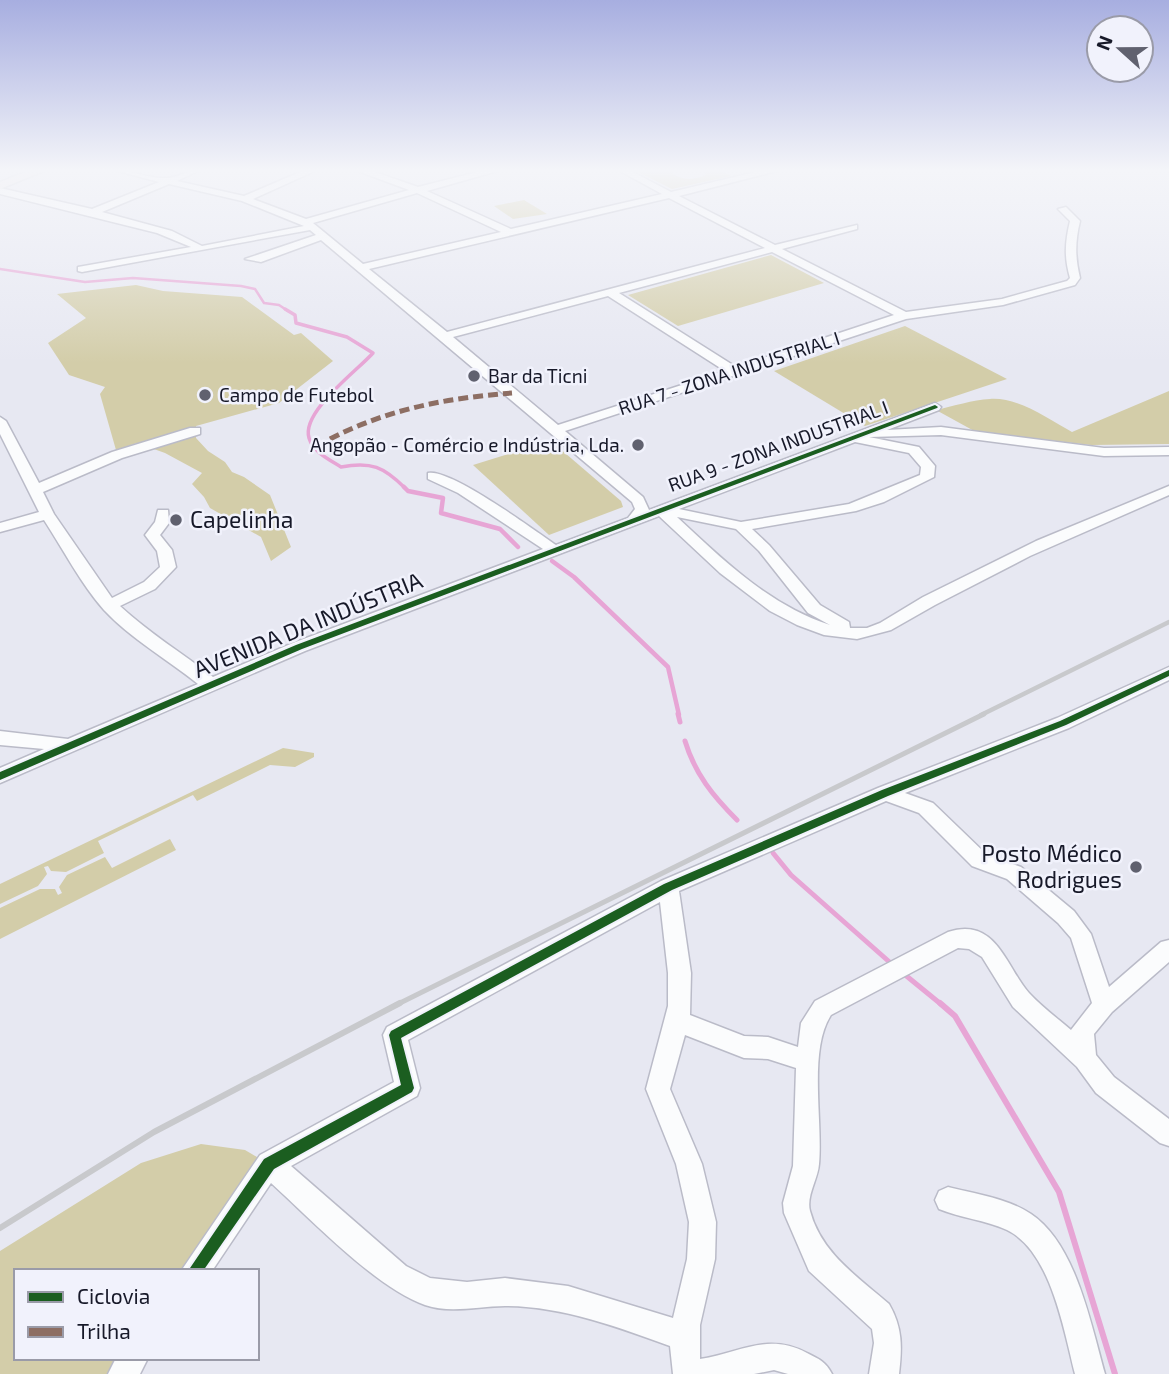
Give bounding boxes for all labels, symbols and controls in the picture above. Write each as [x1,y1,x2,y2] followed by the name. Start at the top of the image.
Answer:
[1085,14,1155,84] north arrow
[1090,32,1117,53] text: N
[615,326,842,419] street label: RUA 7 - ZONA INDUSTRIAL I
[488,364,588,387] place label: Bar da Ticni
[466,368,482,384] marker: Bar da Ticni
[219,383,374,406] place label: Campo de Futebol
[197,387,213,403] marker: Campo de Futebol
[665,395,891,496] street label: RUA 9 - ZONA INDUSTRIAL I
[310,433,624,456] place label: Angopão - Comércio e Indústria, Lda.
[630,437,646,453] marker: Angopão - Comércio e Indústria, Lda.
[190,505,293,533] place label: Capelinha
[168,512,184,528] marker: Capelinha
[189,565,427,683] street label: AVENIDA DA INDÚSTRIA
[981,839,1122,893] place label: Posto Médico Rodrigues
[1128,859,1144,875] marker: Posto Médico Rodrigues
[14,1269,259,1360] legend
[77,1283,150,1308] text: Ciclovia
[77,1318,131,1343] text: Trilha

